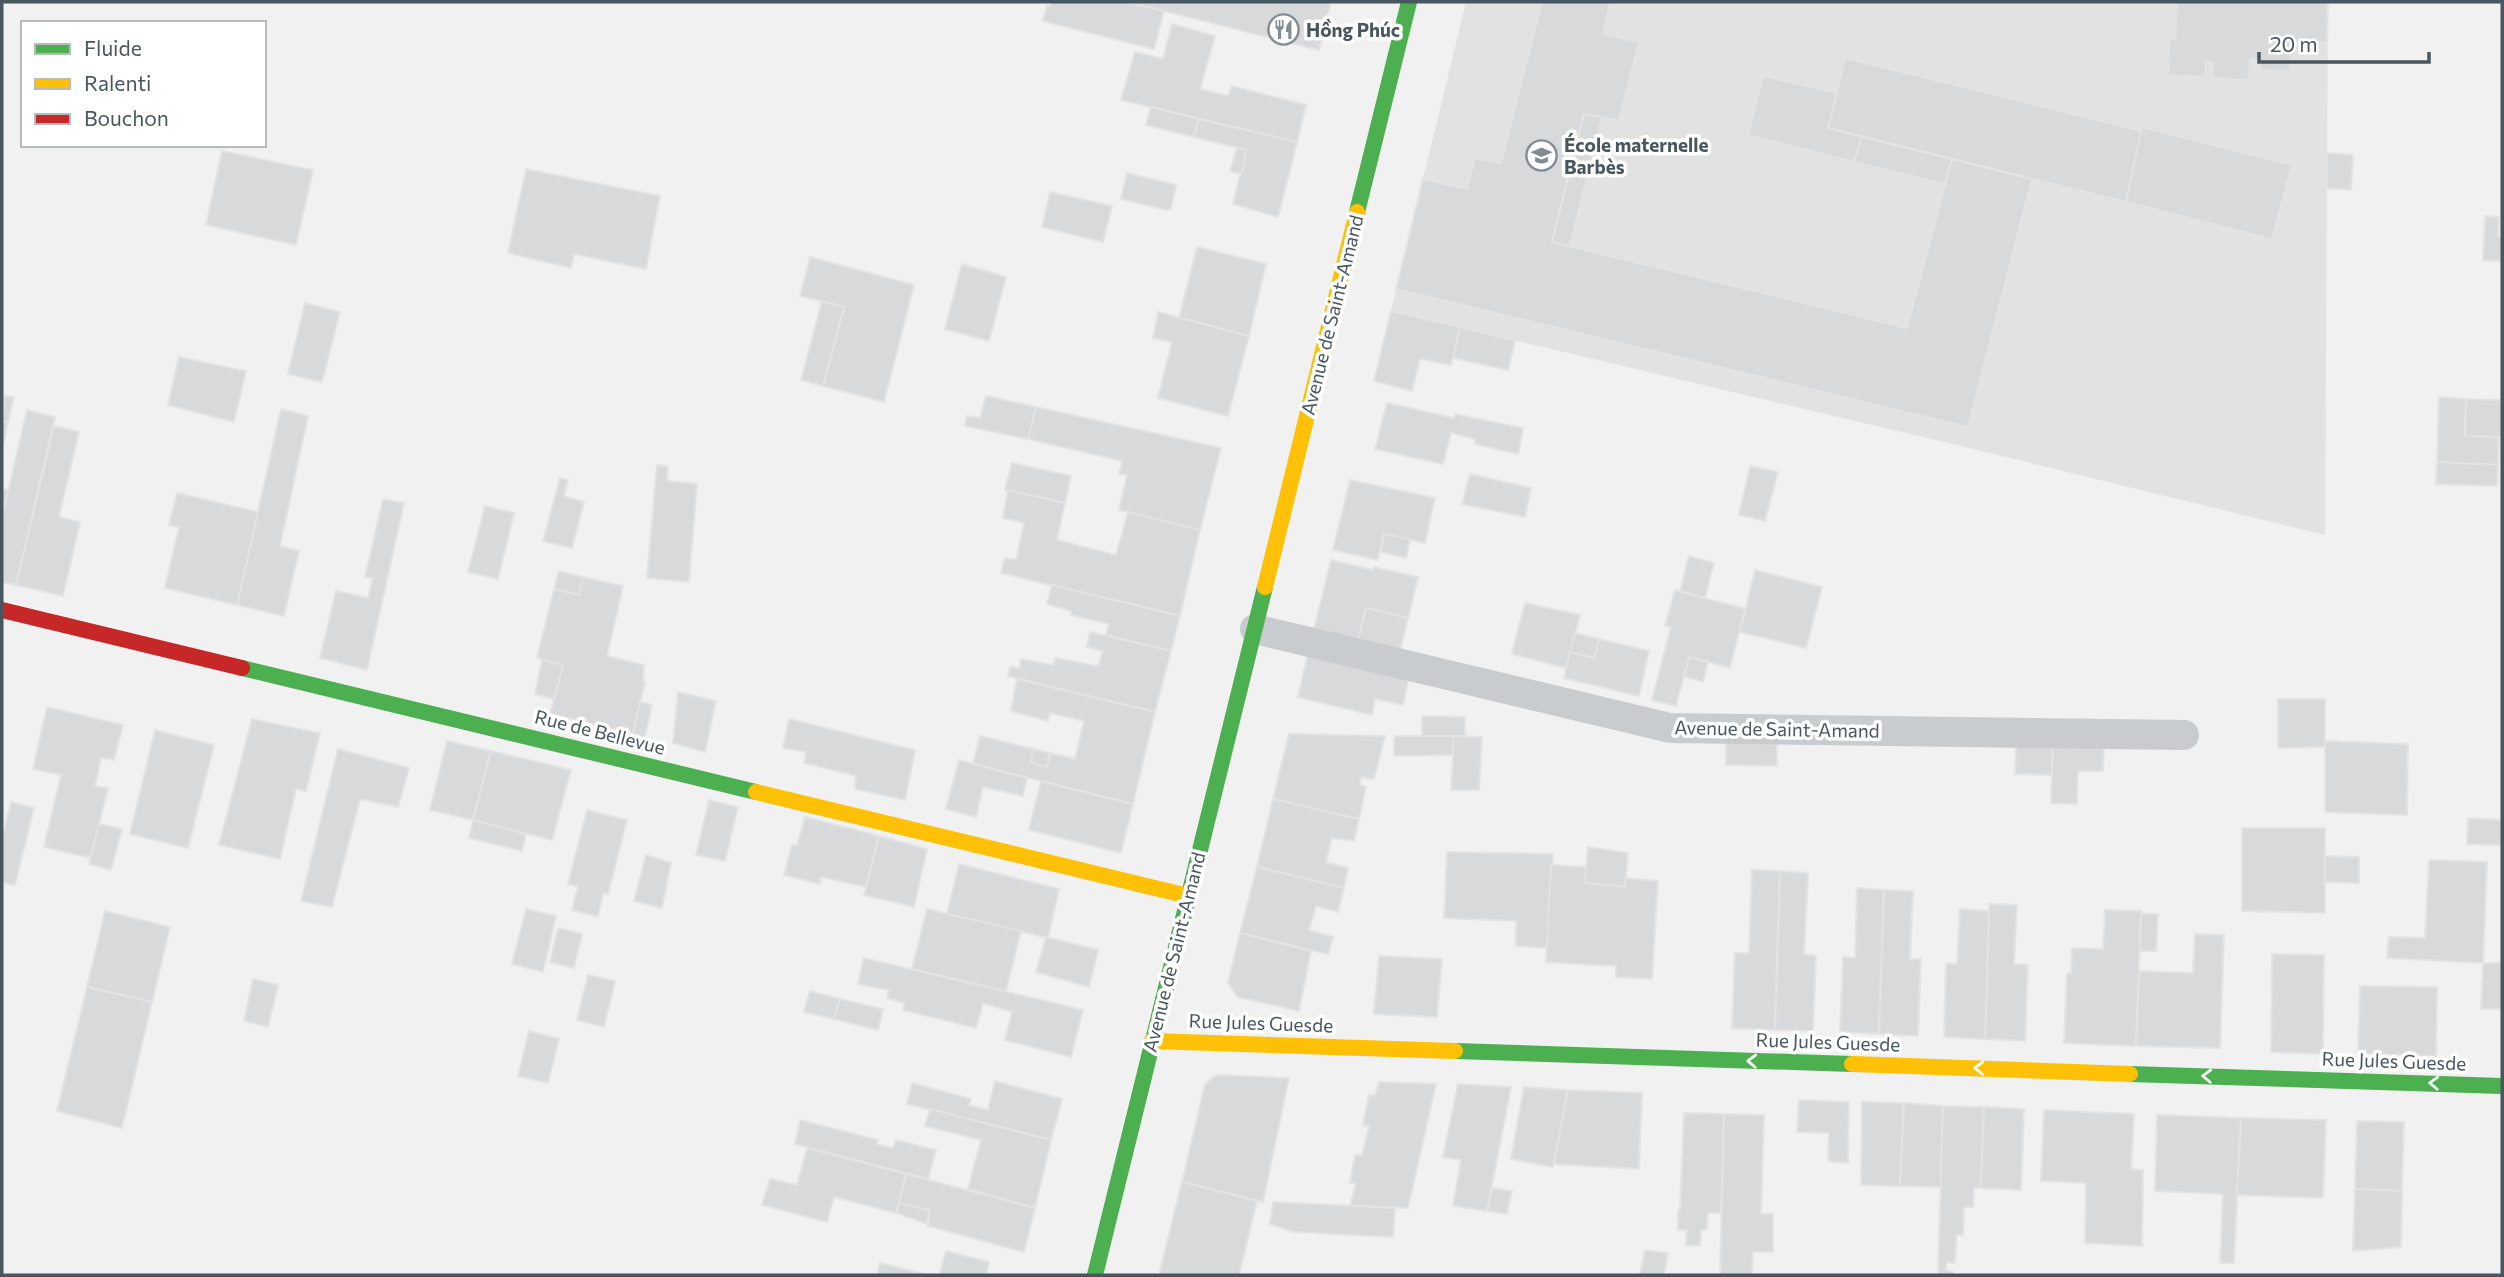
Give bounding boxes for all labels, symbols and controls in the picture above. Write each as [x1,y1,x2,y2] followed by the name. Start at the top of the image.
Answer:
[1266,13,1300,47] restaurant icon: Hồng Phúc
[1306,18,1400,41] place label: Hồng Phúc
[21,21,266,147] legend
[2259,21,2429,65] scale bar
[2270,31,2318,56] text: 20 m
[84,35,142,60] text: Fluide
[84,70,151,95] text: Ralenti
[84,105,169,130] text: Bouchon
[1564,133,1708,178] place label: École maternelle Barbès
[1524,139,1558,173] school or university icon: École maternelle Barbès
[1296,212,1368,417] street label: Avenue de Saint-Amand
[533,704,668,759] street label: Rue de Bellevue
[1674,715,1880,742] street label: Avenue de Saint-Amand
[1138,849,1210,1054] street label: Avenue de Saint-Amand
[1188,1008,1334,1037] street label: Rue Jules Guesde
[1755,1027,1901,1056] street label: Rue Jules Guesde
[2321,1046,2467,1075] street label: Rue Jules Guesde
[1746,1053,1757,1068] one-way arrow
[1974,1061,1985,1076] one-way arrow
[2201,1068,2212,1083] one-way arrow
[2428,1076,2439,1091] one-way arrow

